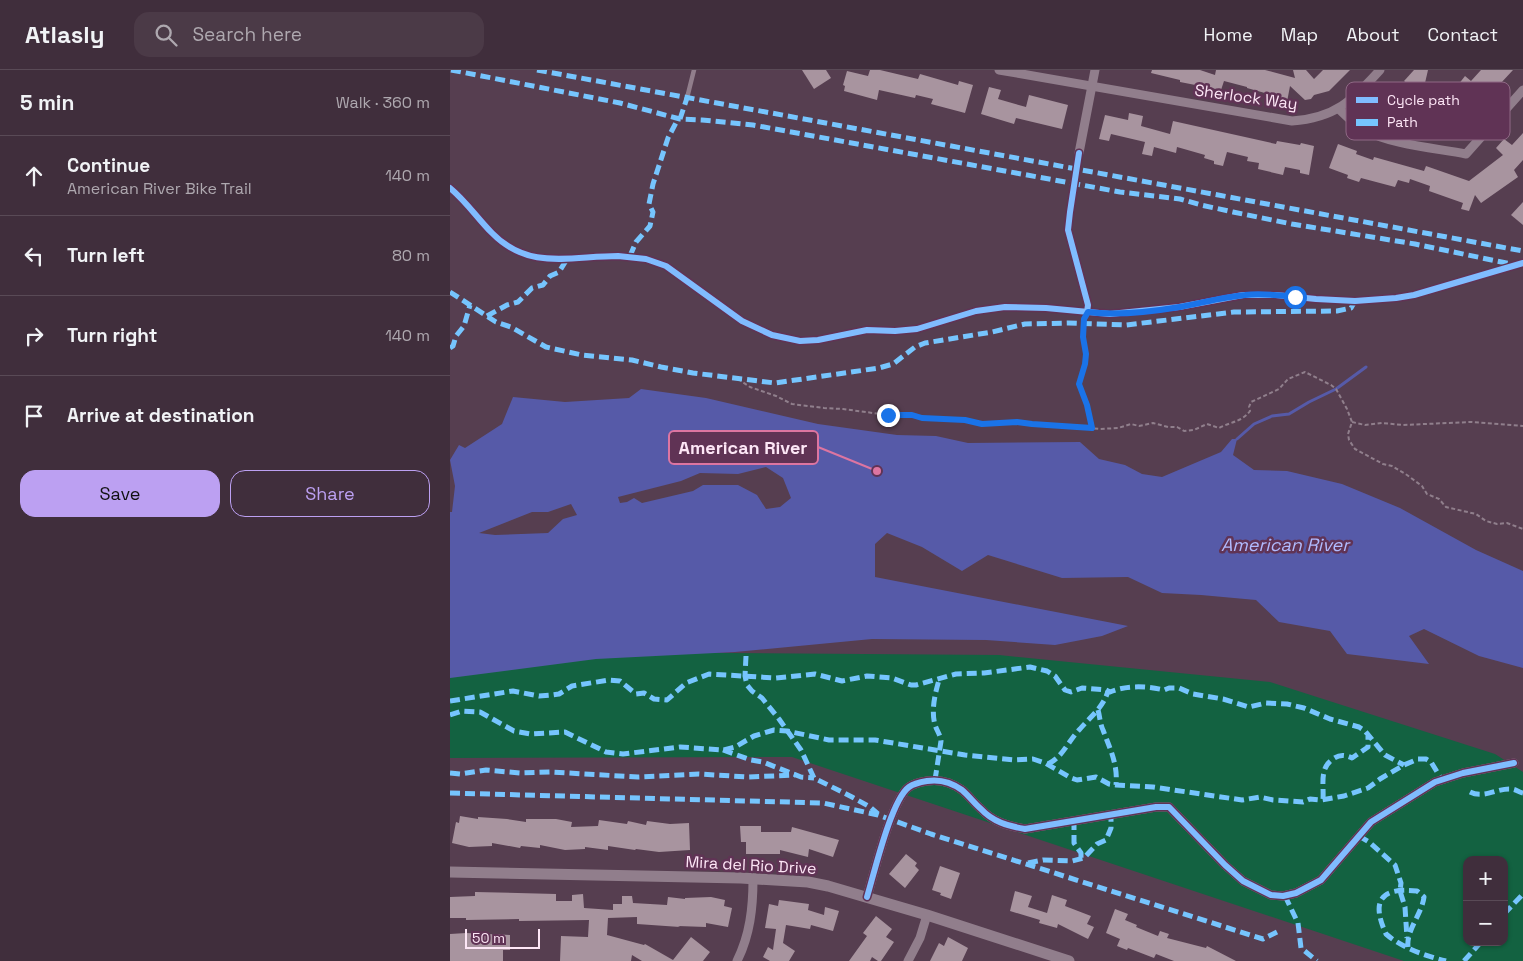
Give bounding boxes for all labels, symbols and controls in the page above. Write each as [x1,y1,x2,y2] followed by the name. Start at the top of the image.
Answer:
[134,12,484,57] search box
[25,19,104,50] text: Atlasly
[152,21,180,49] icon: search
[192,22,302,47] text: Search here
[1204,23,1253,46] text: Home
[1281,23,1318,46] text: Map
[1346,23,1400,46] text: About
[1428,23,1498,46] text: Contact
[1193,79,1299,115] street label: Sherlock Way
[1346,82,1510,140] legend
[20,89,74,116] text: 5 min
[1387,91,1460,109] text: Cycle path
[336,92,430,113] text: Walk · 360 m
[1387,113,1418,131] text: Path
[67,153,150,178] text: Continue
[20,162,48,190] icon: ahead
[385,165,430,186] text: 140 m
[67,178,252,199] text: American River Bike Trail
[20,242,48,270] icon: left
[67,243,145,268] text: Turn left
[392,245,430,266] text: 80 m
[1284,286,1307,309] route start
[20,322,48,350] icon: right
[67,323,157,348] text: Turn right
[385,325,430,346] text: 140 m
[20,402,48,430] icon: arrive
[67,403,255,428] text: Arrive at destination
[877,404,900,427] route end
[669,431,818,464] callout: American River
[679,436,808,459] text: American River
[20,470,220,517] button: Save
[230,470,430,517] button: Share
[1221,533,1351,556] water label: American River
[685,851,817,879] street label: Mira del Rio Drive
[1463,856,1508,946] map controls
[1463,856,1508,901] button: +
[1463,901,1508,946] button: −
[465,926,540,949] scale bar
[472,929,505,947] text: 50 m

